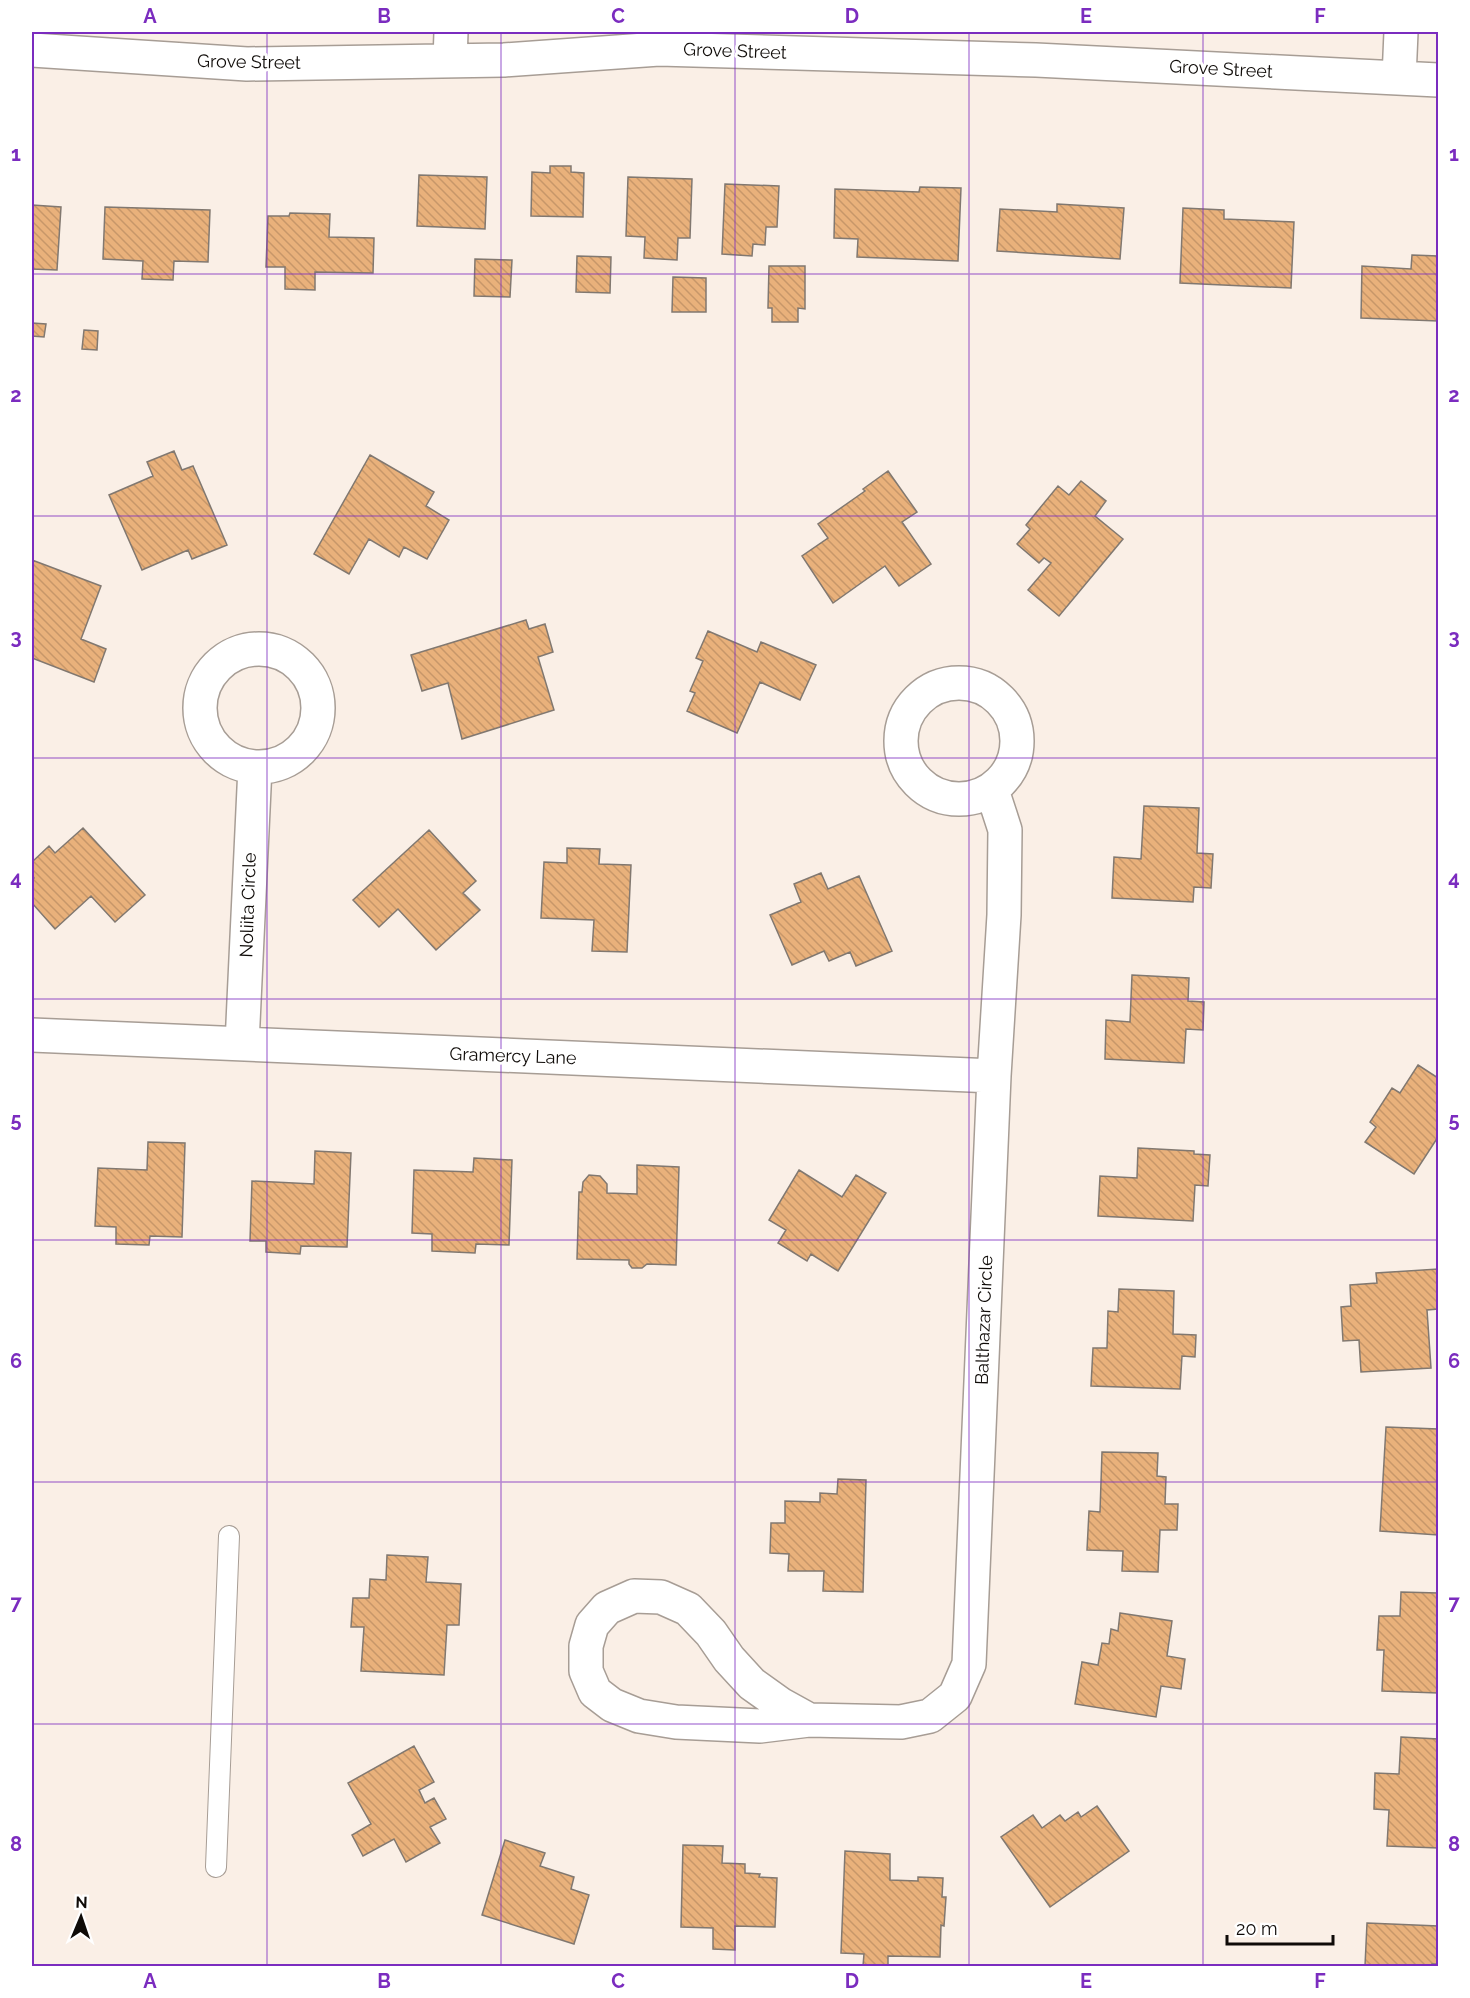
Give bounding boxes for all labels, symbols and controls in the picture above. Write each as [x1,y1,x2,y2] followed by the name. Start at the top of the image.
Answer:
[143,4,157,28] text: A
[377,4,391,28] text: B
[611,4,625,28] text: C
[845,4,859,28] text: D
[1080,4,1092,28] text: E
[1314,4,1326,28] text: F
[683,38,787,63] street label: Grove Street
[197,50,301,73] street label: Grove Street
[1169,55,1273,82] street label: Grove Street
[11,142,21,166] text: 1
[1449,142,1459,166] text: 1
[10,383,22,407] text: 2
[1448,383,1460,407] text: 2
[10,625,22,649] text: 3
[1448,625,1460,649] text: 3
[235,852,260,958] street label: Noliita Circle
[10,866,22,890] text: 4
[1448,866,1460,890] text: 4
[449,1043,577,1068] street label: Gramercy Lane
[10,1108,22,1132] text: 5
[1448,1108,1460,1132] text: 5
[971,1254,996,1385] street label: Balthazar Circle
[10,1349,22,1373] text: 6
[1448,1349,1460,1373] text: 6
[10,1591,22,1615] text: 7
[1448,1591,1460,1615] text: 7
[10,1832,22,1856] text: 8
[1448,1832,1460,1856] text: 8
[51,1887,111,1947] north arrow
[75,1893,88,1912] text: N
[1227,1908,1334,1946] scale bar
[1236,1918,1278,1939] text: 20 m
[143,1969,157,1993] text: A
[377,1969,391,1993] text: B
[611,1969,625,1993] text: C
[845,1969,859,1993] text: D
[1080,1969,1092,1993] text: E
[1314,1969,1326,1993] text: F

